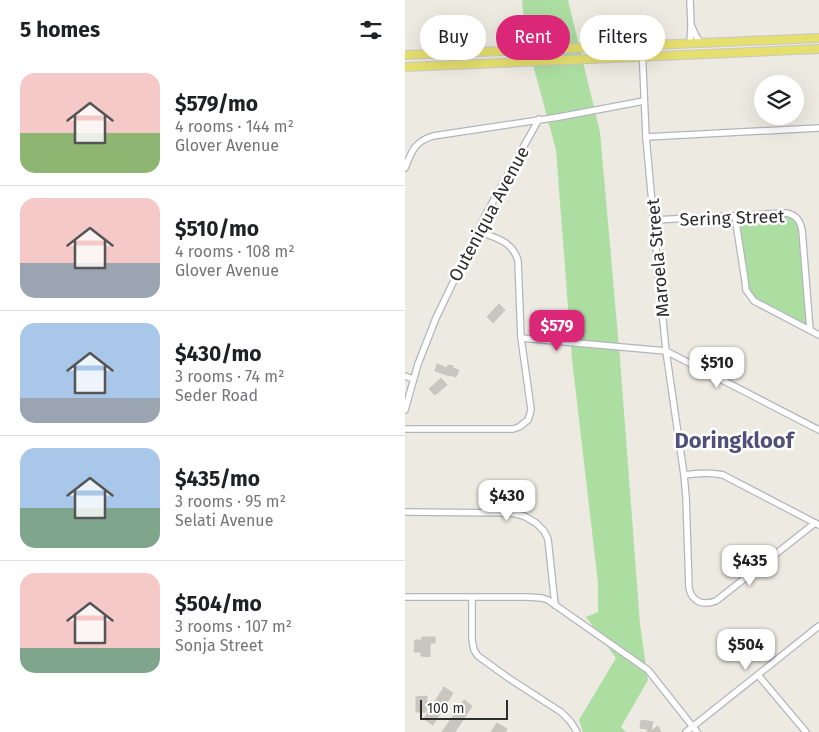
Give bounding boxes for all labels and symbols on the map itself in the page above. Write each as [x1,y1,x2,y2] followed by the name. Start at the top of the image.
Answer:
[444,143,534,285] street label: Outeniqua Avenue
[642,197,674,318] street label: Maroela Street
[679,205,785,231] street label: Sering Street
[527,310,587,352] pin: $579
[687,346,747,389] pin: $510
[674,427,796,454] district label: Doringkloof
[477,480,537,522] pin: $430
[720,544,780,587] pin: $435
[716,628,776,671] pin: $504
[420,697,507,720] scale bar

